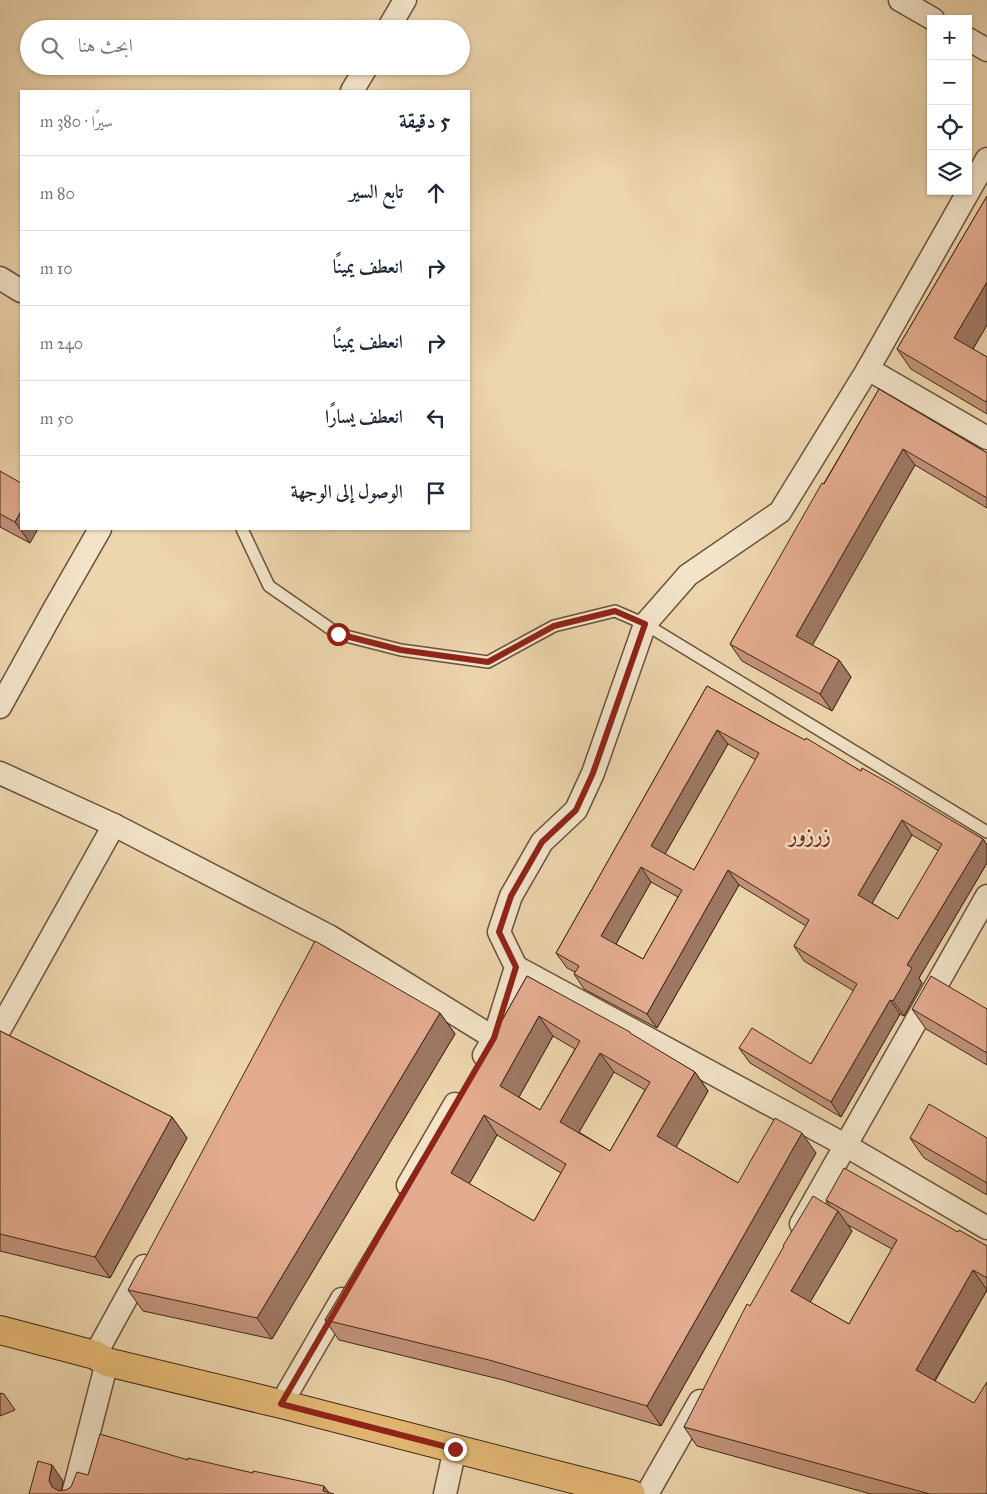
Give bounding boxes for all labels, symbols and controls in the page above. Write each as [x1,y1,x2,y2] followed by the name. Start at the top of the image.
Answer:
[927,15,972,195] map controls
[927,15,972,60] button: +
[20,20,470,75] search box
[38,34,66,62] icon: search
[78,34,133,57] text: ابحث هنا
[927,60,972,105] button: −
[927,105,972,150] button: locate
[399,108,450,134] text: 5 دقيقة
[40,112,113,131] text: سيرًا · 380 m
[927,150,972,195] button: layers
[422,179,450,207] icon: ahead
[349,180,403,203] text: تابع السير
[40,184,75,203] text: 80 m
[422,254,450,282] icon: right
[333,255,403,278] text: انعطف يمينًا
[40,259,72,278] text: 10 m
[422,329,450,357] icon: right
[333,330,403,353] text: انعطف يمينًا
[40,334,83,353] text: 240 m
[422,404,450,432] icon: left
[325,405,403,428] text: انعطف يسارًا
[40,409,74,428] text: 50 m
[422,479,450,507] icon: arrive
[291,480,403,503] text: الوصول إلى الوجهة
[327,623,350,646] route start
[787,822,831,848] district label: زرزور
[444,1438,467,1461] route end

